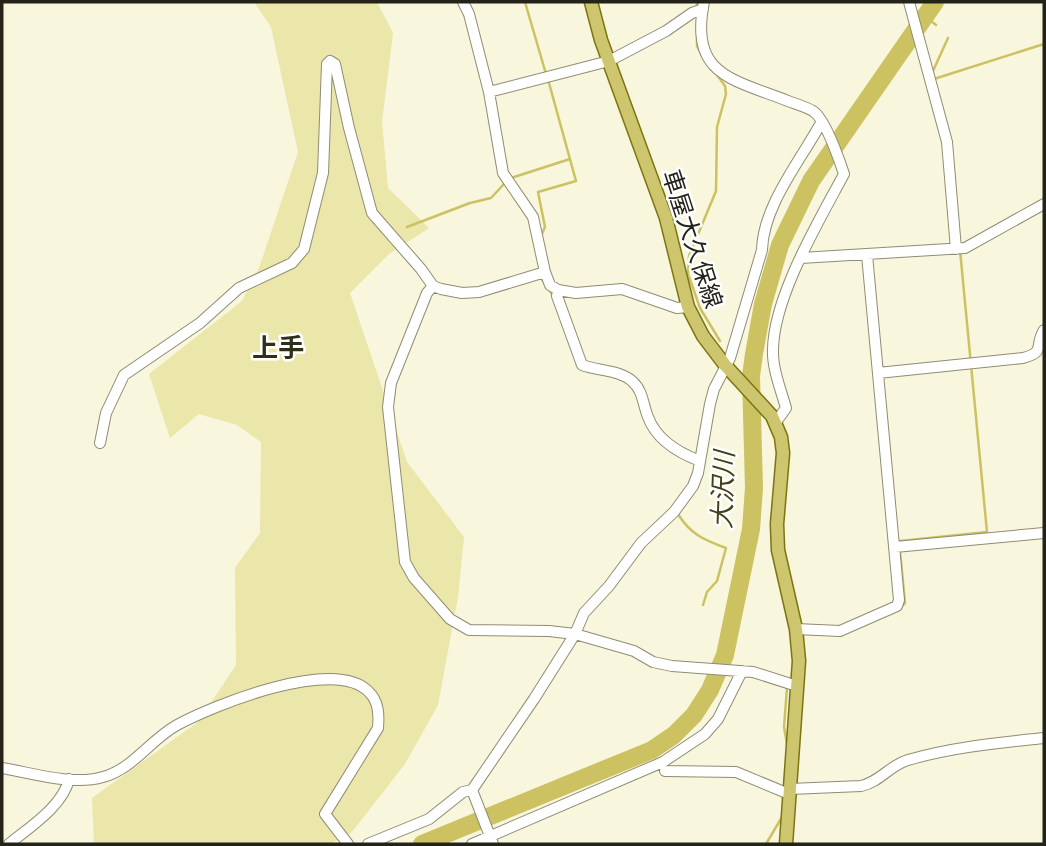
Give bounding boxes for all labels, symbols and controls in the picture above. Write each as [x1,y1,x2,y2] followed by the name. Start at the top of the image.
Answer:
[657,166,729,311] street label: 車屋大久保線
[252,331,304,362] district label: 上手
[705,447,738,529] water label: 大沢川

